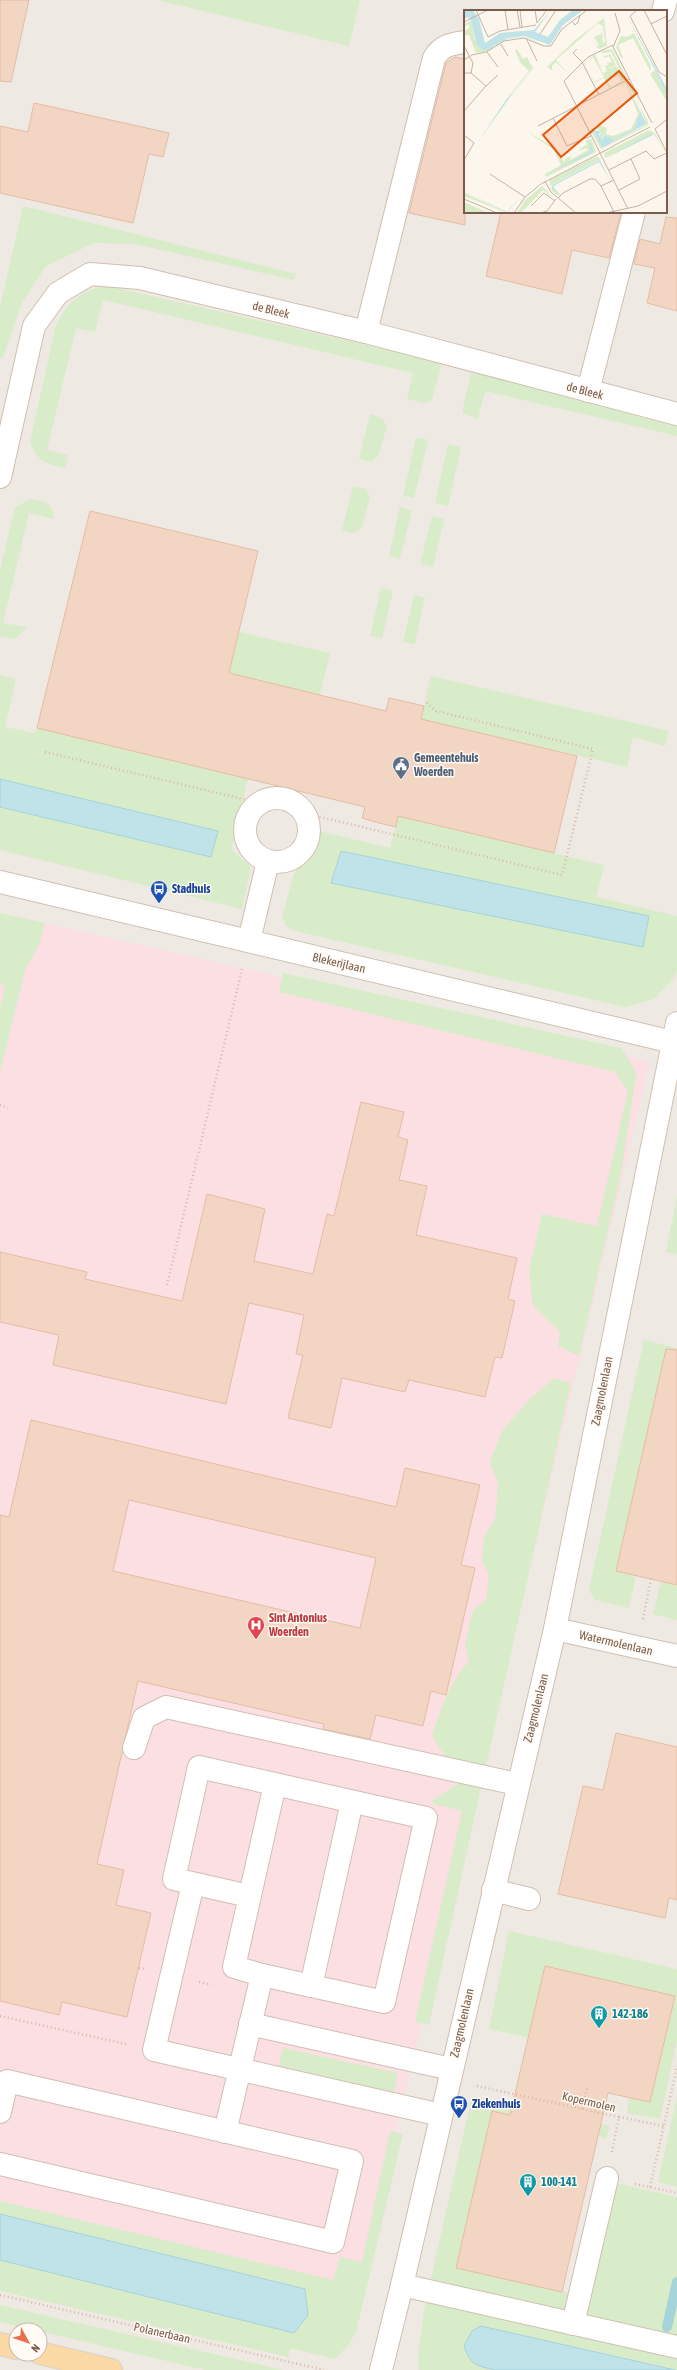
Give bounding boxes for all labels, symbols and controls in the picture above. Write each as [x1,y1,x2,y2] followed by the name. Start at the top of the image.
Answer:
[464,10,667,213] inset map
[251,299,292,322] street label: de Bleek
[565,379,606,403] street label: de Bleek
[413,751,479,779] place label: Gemeentehuis Woerden
[391,755,411,780] public building icon: Gemeentehuis Woerden
[149,879,169,904] bus stop icon: Stadhuis
[172,882,211,896] place label: Stadhuis
[311,950,367,976] street label: Blekerijlaan
[588,1355,616,1427] street label: Zaagmolenlaan
[268,1611,328,1639] place label: Sint Antonius Woerden
[246,1615,266,1640] hospital icon: Sint Antonius Woerden
[578,1628,654,1658] street label: Watermolenlaan
[521,1672,551,1744] street label: Zaagmolenlaan
[447,1987,477,2059] street label: Zaagmolenlaan
[589,2004,609,2029] building icon: 142-186
[612,2007,649,2021] place label: 142-186
[561,2089,617,2115] street label: Kopermolen
[449,2094,469,2119] bus stop icon: Ziekenhuis
[472,2097,521,2111] place label: Ziekenhuis
[518,2172,538,2197] building icon: 100-141
[541,2175,578,2189] place label: 100-141
[132,2320,192,2346] street label: Polanerbaan
[8,2322,48,2362] north arrow
[29,2342,42,2355] text: N

